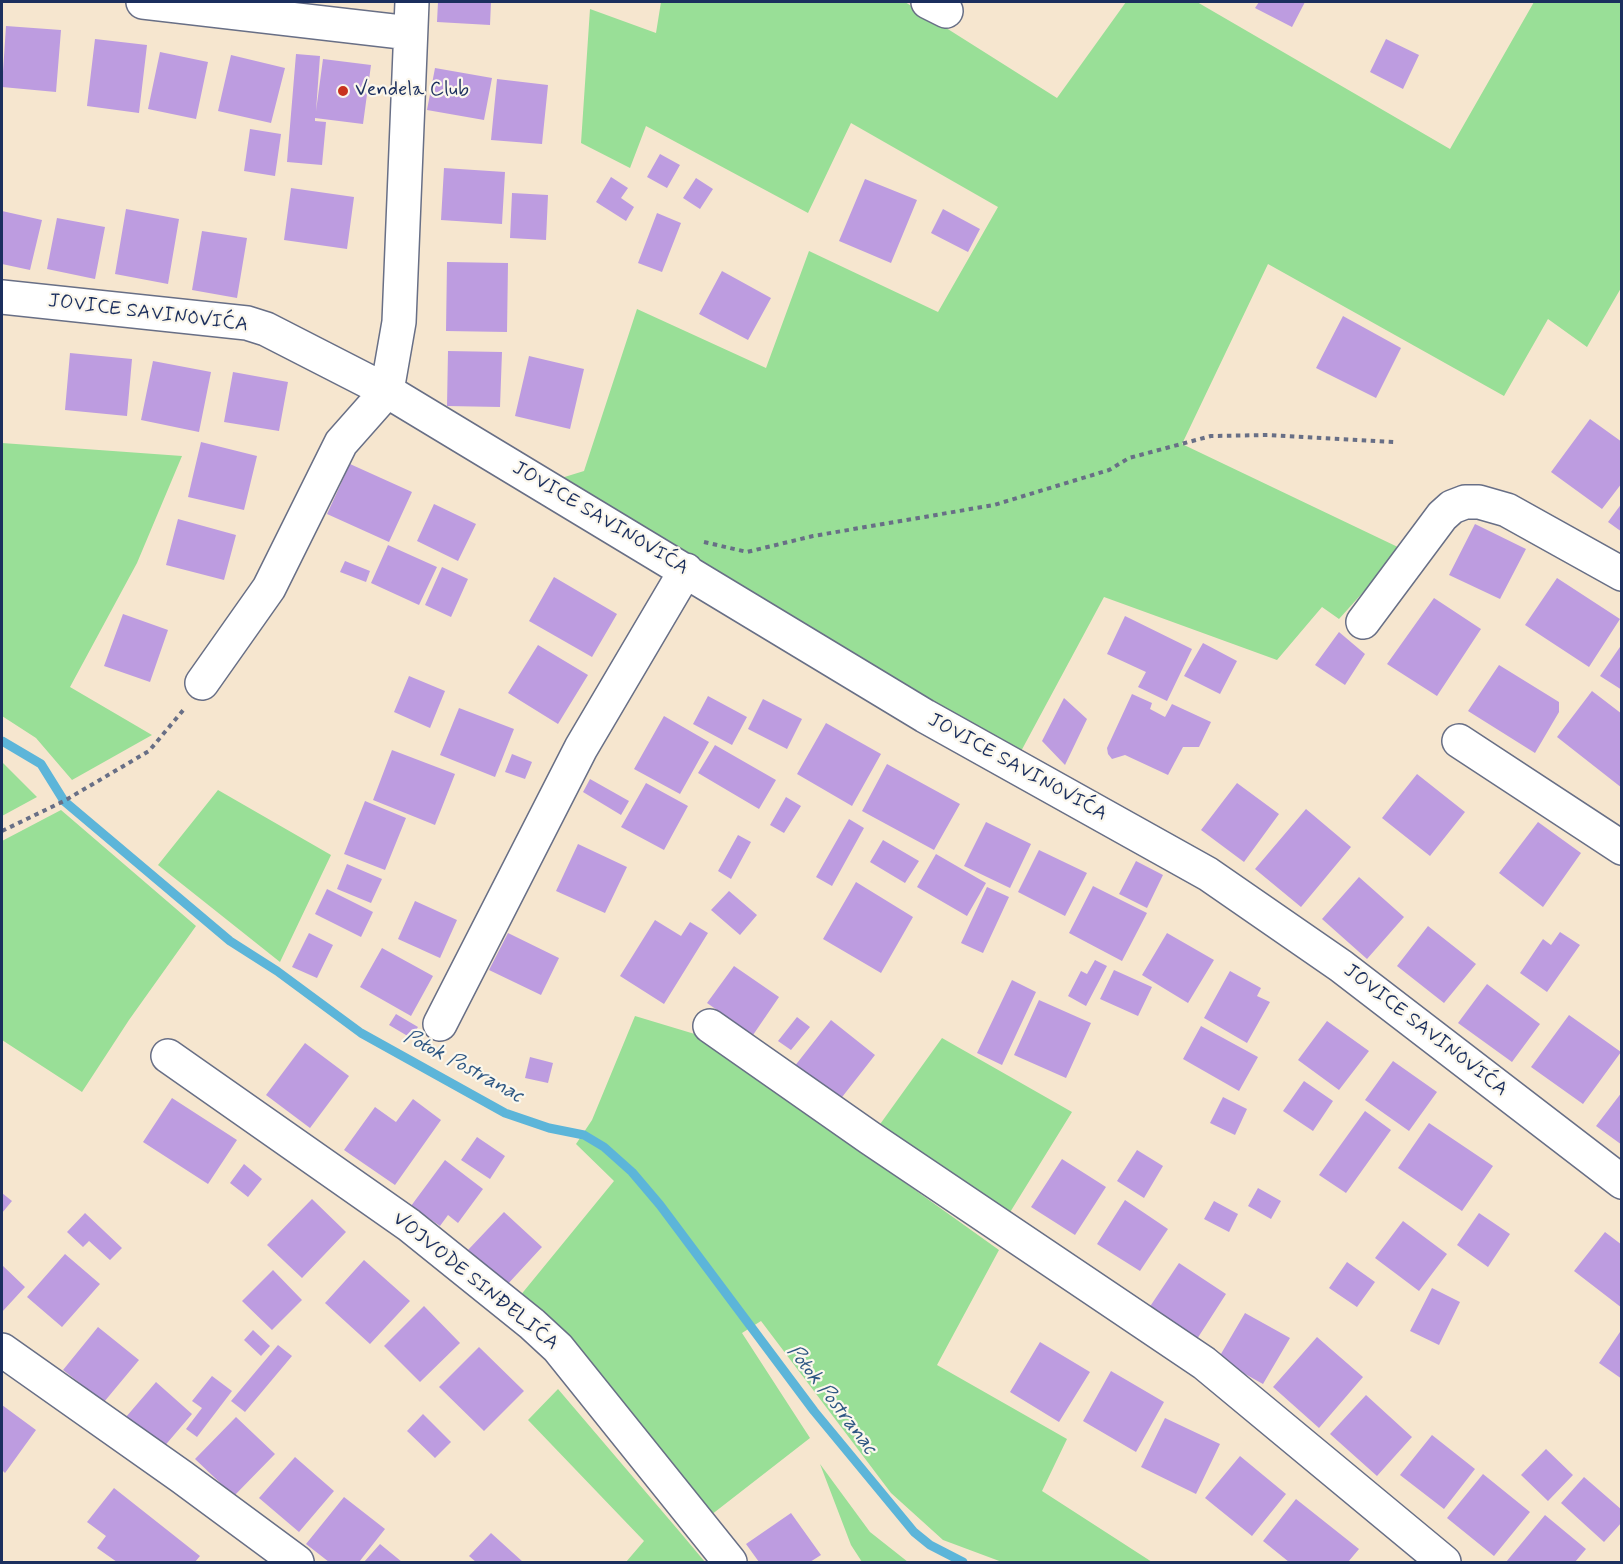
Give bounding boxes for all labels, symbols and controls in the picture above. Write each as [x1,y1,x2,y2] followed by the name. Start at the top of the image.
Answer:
[355,79,469,103] place label: Vendela Club
[336,84,350,98] marker: Vendela Club
[47,290,249,338] street label: JOVICE SAVINOVIĆA
[508,457,692,581] street label: JOVICE SAVINOVIĆA
[923,709,1111,827] street label: JOVICE SAVINOVIĆA
[1338,960,1512,1102] street label: JOVICE SAVINOVIĆA
[399,1025,527,1109] water label: Potok Postranac
[387,1208,563,1356] street label: VOJVODE SINĐELIĆA
[780,1340,882,1460] water label: Potok Postranac

